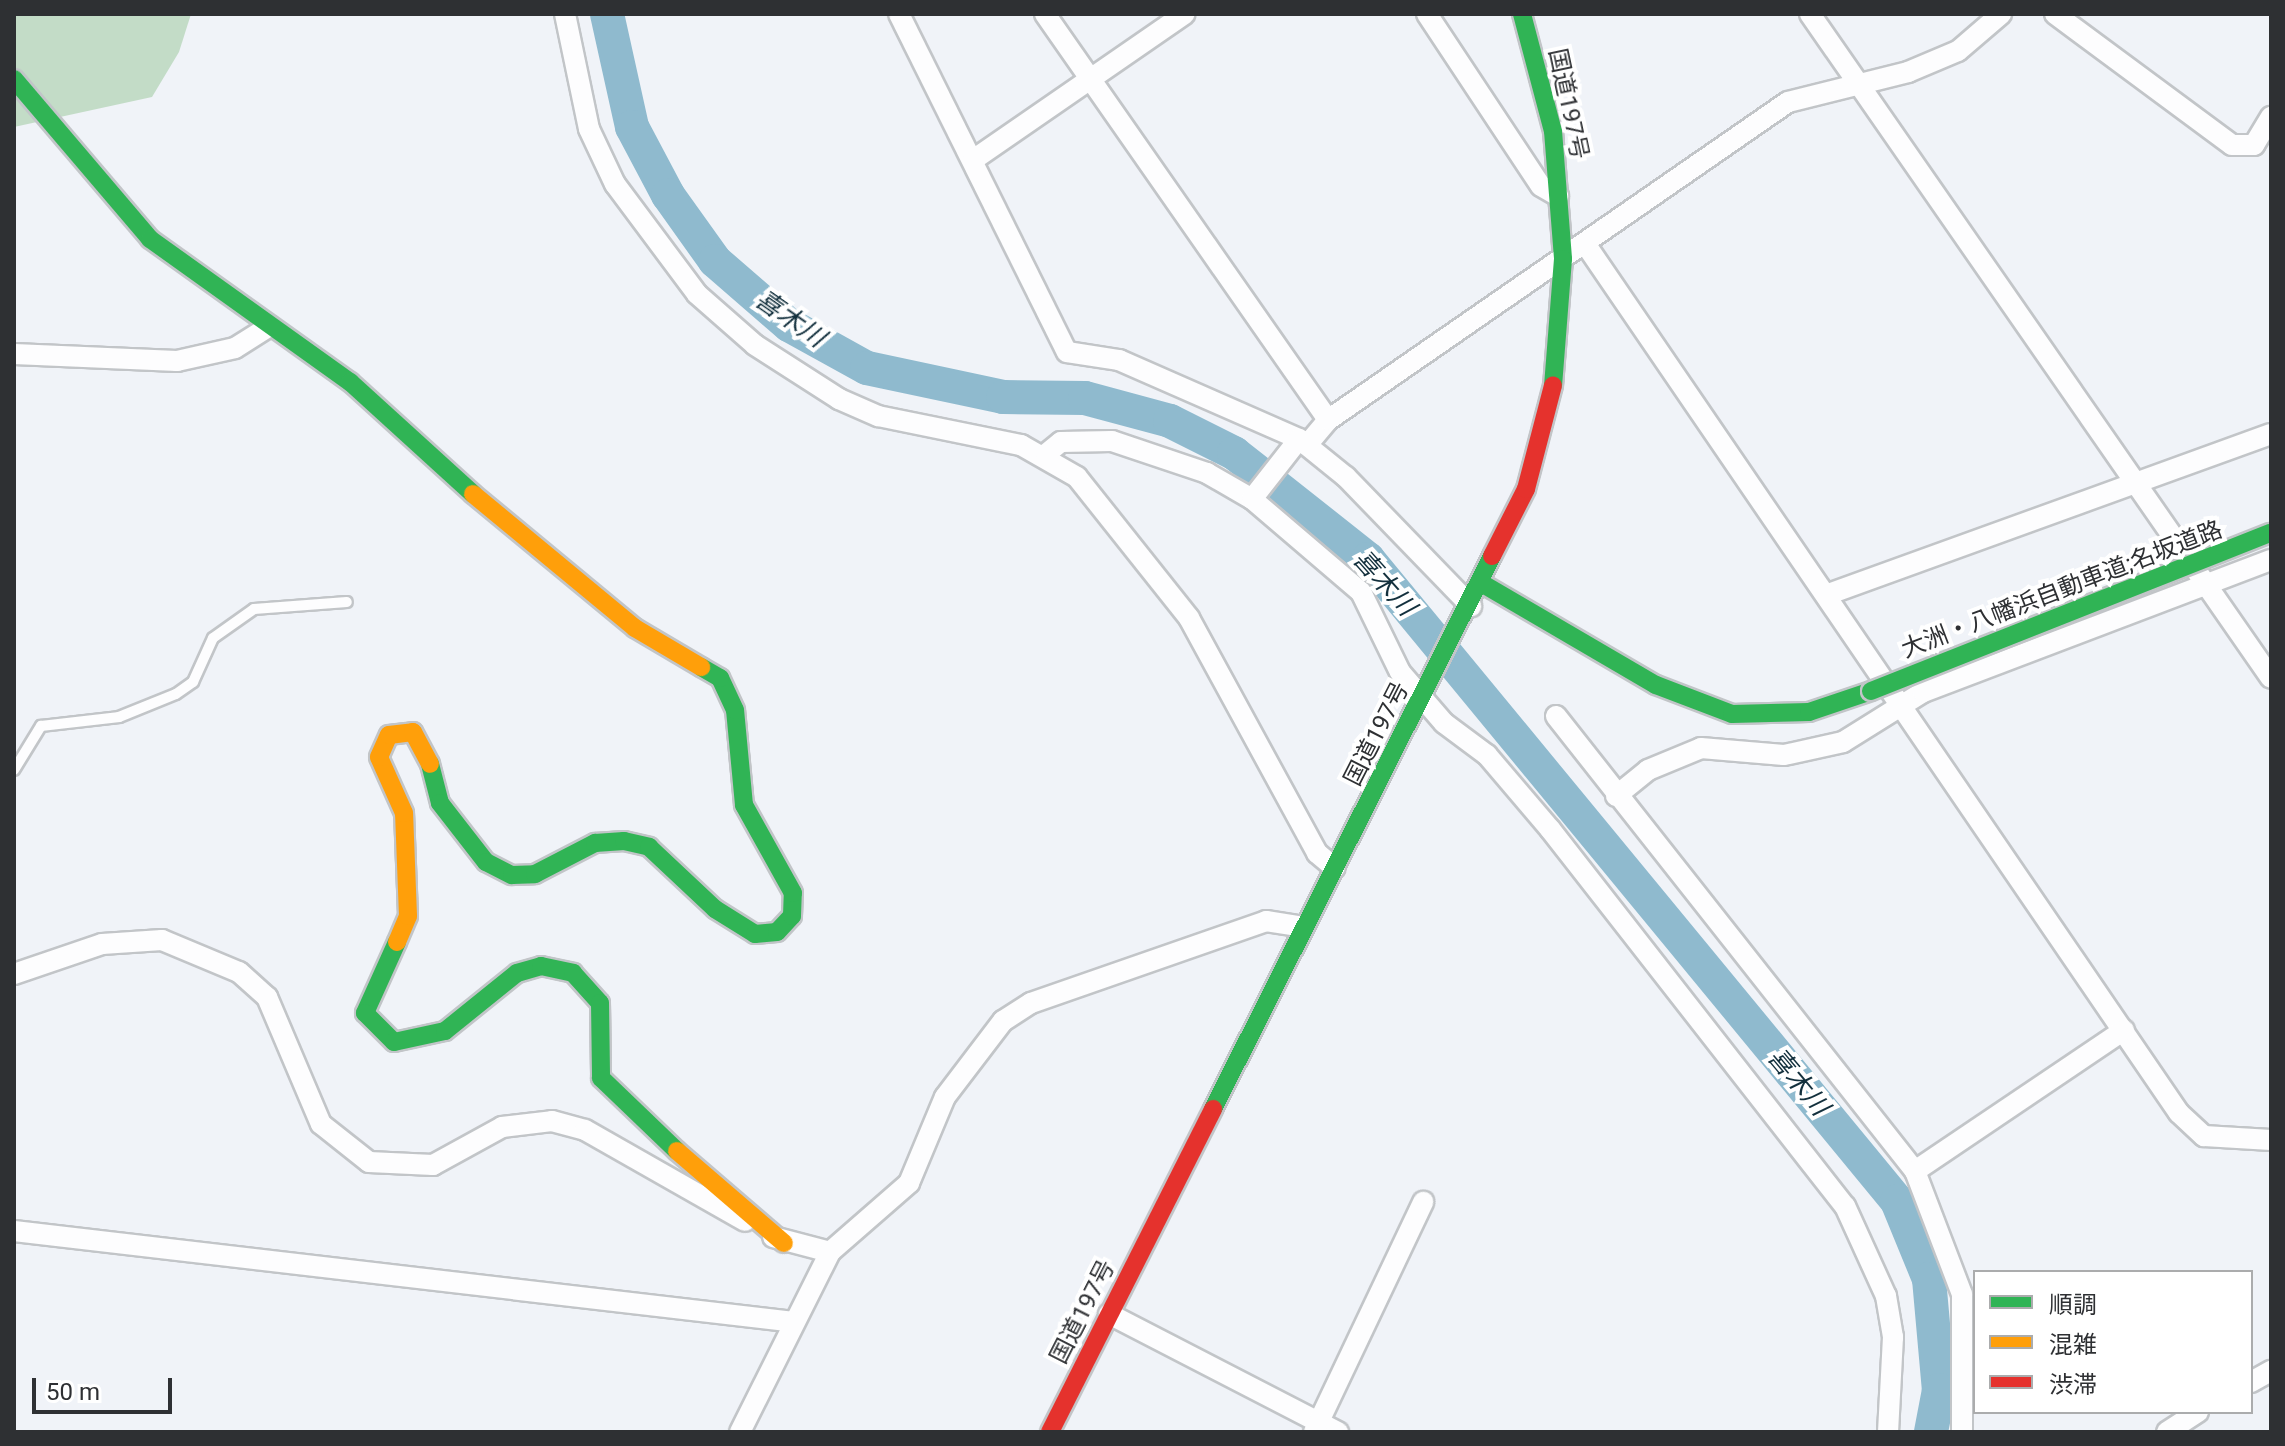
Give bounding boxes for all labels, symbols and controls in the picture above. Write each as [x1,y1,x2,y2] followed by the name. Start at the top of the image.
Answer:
[1542,46,1594,162] street label: 国道197号
[749,284,831,354] water label: 喜木川
[1898,515,2226,665] street label: 大洲・八幡浜自動車道;名坂道路
[1346,544,1422,622] water label: 喜木川
[1339,677,1415,791] street label: 国道197号
[1761,1042,1835,1122] water label: 喜木川
[1045,1255,1121,1369] street label: 国道197号
[1973,1270,2253,1414] legend
[2049,1291,2097,1319] text: 順調
[2049,1331,2097,1359] text: 混雑
[36,1362,176,1412] scale bar
[2049,1371,2097,1399] text: 渋滞
[46,1378,100,1406] text: 50 m

